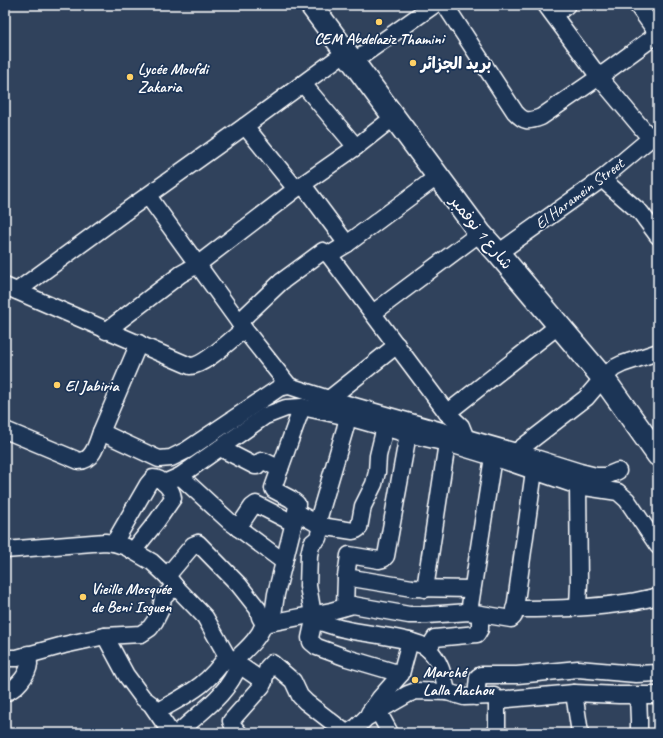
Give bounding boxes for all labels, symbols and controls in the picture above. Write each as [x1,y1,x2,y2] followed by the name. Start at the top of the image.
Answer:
[374,17,384,27] marker: CEM Abdelaziz Thamini
[314,29,447,49] place label: CEM Abdelaziz Thamini
[419,54,491,74] place label: بريد الجزائر
[408,58,418,68] marker: بريد الجزائر
[138,59,210,97] place label: Lycée Moufdi Zakaria
[125,72,135,82] marker: Lycée Moufdi Zakaria
[531,153,629,234] street label: El Haramein Street
[443,190,517,274] street label: شارع 1 نوفمبر
[65,376,120,396] place label: El Jabiria
[52,380,62,390] marker: El Jabiria
[91,579,173,617] place label: Vieille Mosquée de Beni Isguen
[78,592,88,602] marker: Vieille Mosquée de Beni Isguen
[423,662,495,700] place label: Marché Lalla Aachou
[410,675,420,685] marker: Marché Lalla Aachou

